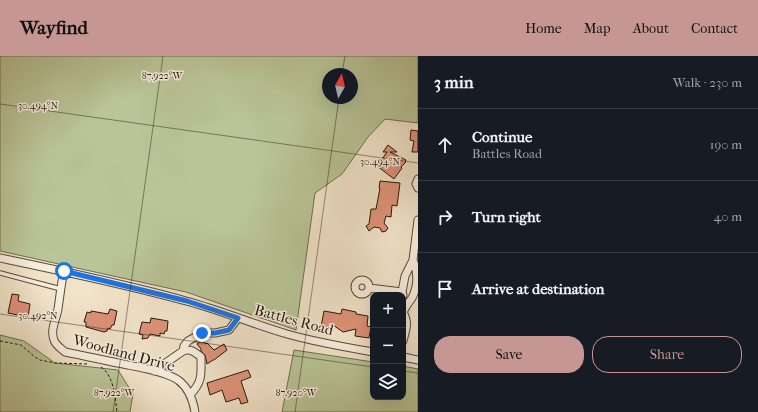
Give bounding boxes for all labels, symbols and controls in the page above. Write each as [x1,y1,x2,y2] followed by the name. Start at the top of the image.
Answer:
[20,17,88,39] text: Wayfind
[525,20,562,37] text: Home
[584,20,611,37] text: Map
[633,20,669,37] text: About
[691,20,738,37] text: Contact
[322,68,358,104] north arrow
[142,70,183,82] text: 87.922°W
[434,72,474,92] text: 3 min
[673,75,742,90] text: Walk · 230 m
[18,100,58,112] text: 30.494°N
[472,128,532,146] text: Continue
[434,134,456,156] icon: ahead
[710,137,742,152] text: 190 m
[472,146,542,161] text: Battles Road
[360,156,400,168] text: 30.494°N
[434,206,456,228] icon: right
[472,208,541,226] text: Turn right
[714,209,742,224] text: 40 m
[55,262,73,280] route start
[434,278,456,300] icon: arrive
[472,280,604,298] text: Arrive at destination
[370,292,406,400] map controls
[370,292,406,328] button: +
[253,301,336,339] street label: Battles Road
[18,310,58,322] text: 30.492°N
[193,324,211,342] route end
[370,328,406,364] button: −
[70,330,178,375] street label: Woodland Drive
[434,336,584,373] button: Save
[592,336,742,373] button: Share
[370,364,406,400] button: layers
[94,387,135,399] text: 87.922°W
[276,387,318,399] text: 87.920°W

